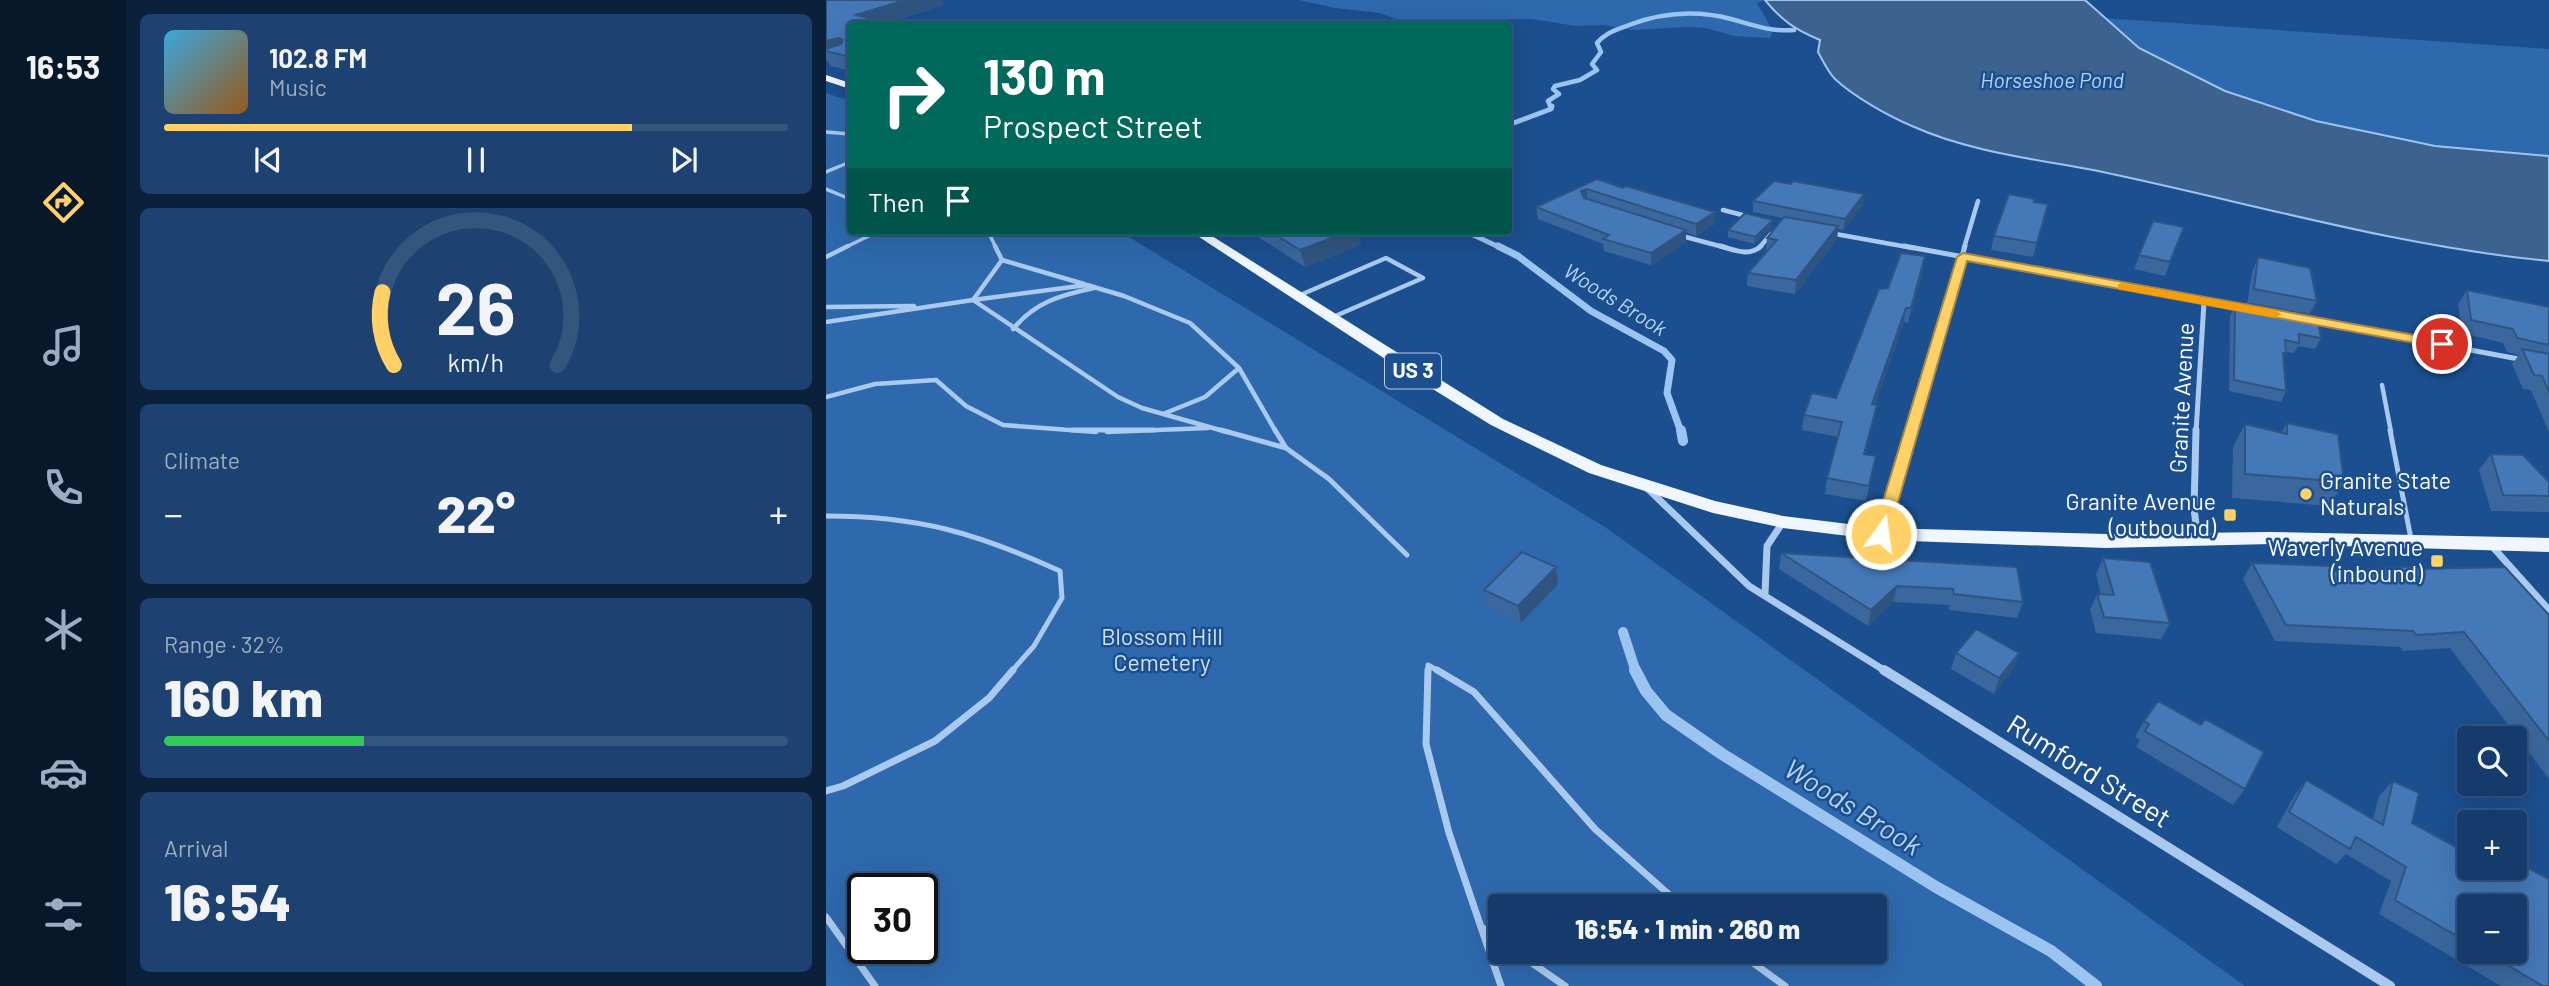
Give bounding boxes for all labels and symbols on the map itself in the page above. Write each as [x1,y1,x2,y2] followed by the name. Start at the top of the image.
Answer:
[1980,67,2124,92] water label: Horseshoe Pond
[1560,257,1673,341] water label: Woods Brook
[2412,314,2472,374] pin
[2163,322,2199,474] street label: Granite Avenue
[1385,354,1441,388] road number: US 3
[2320,466,2451,520] place label: Granite State Naturals
[2298,486,2314,502] marker: Granite State Naturals
[2066,487,2217,541] place label: Granite Avenue (outbound)
[1844,497,1918,571] position arrow
[2222,507,2238,523] marker: Granite Avenue (outbound)
[2268,533,2424,587] place label: Waverly Avenue (inbound)
[2429,553,2445,569] marker: Waverly Avenue (inbound)
[1101,622,1223,676] park label: Blossom Hill Cemetery
[2001,706,2178,834] street label: Rumford Street
[1779,751,1929,862] water label: Woods Brook
[847,873,938,964] speed limit sign: 30

